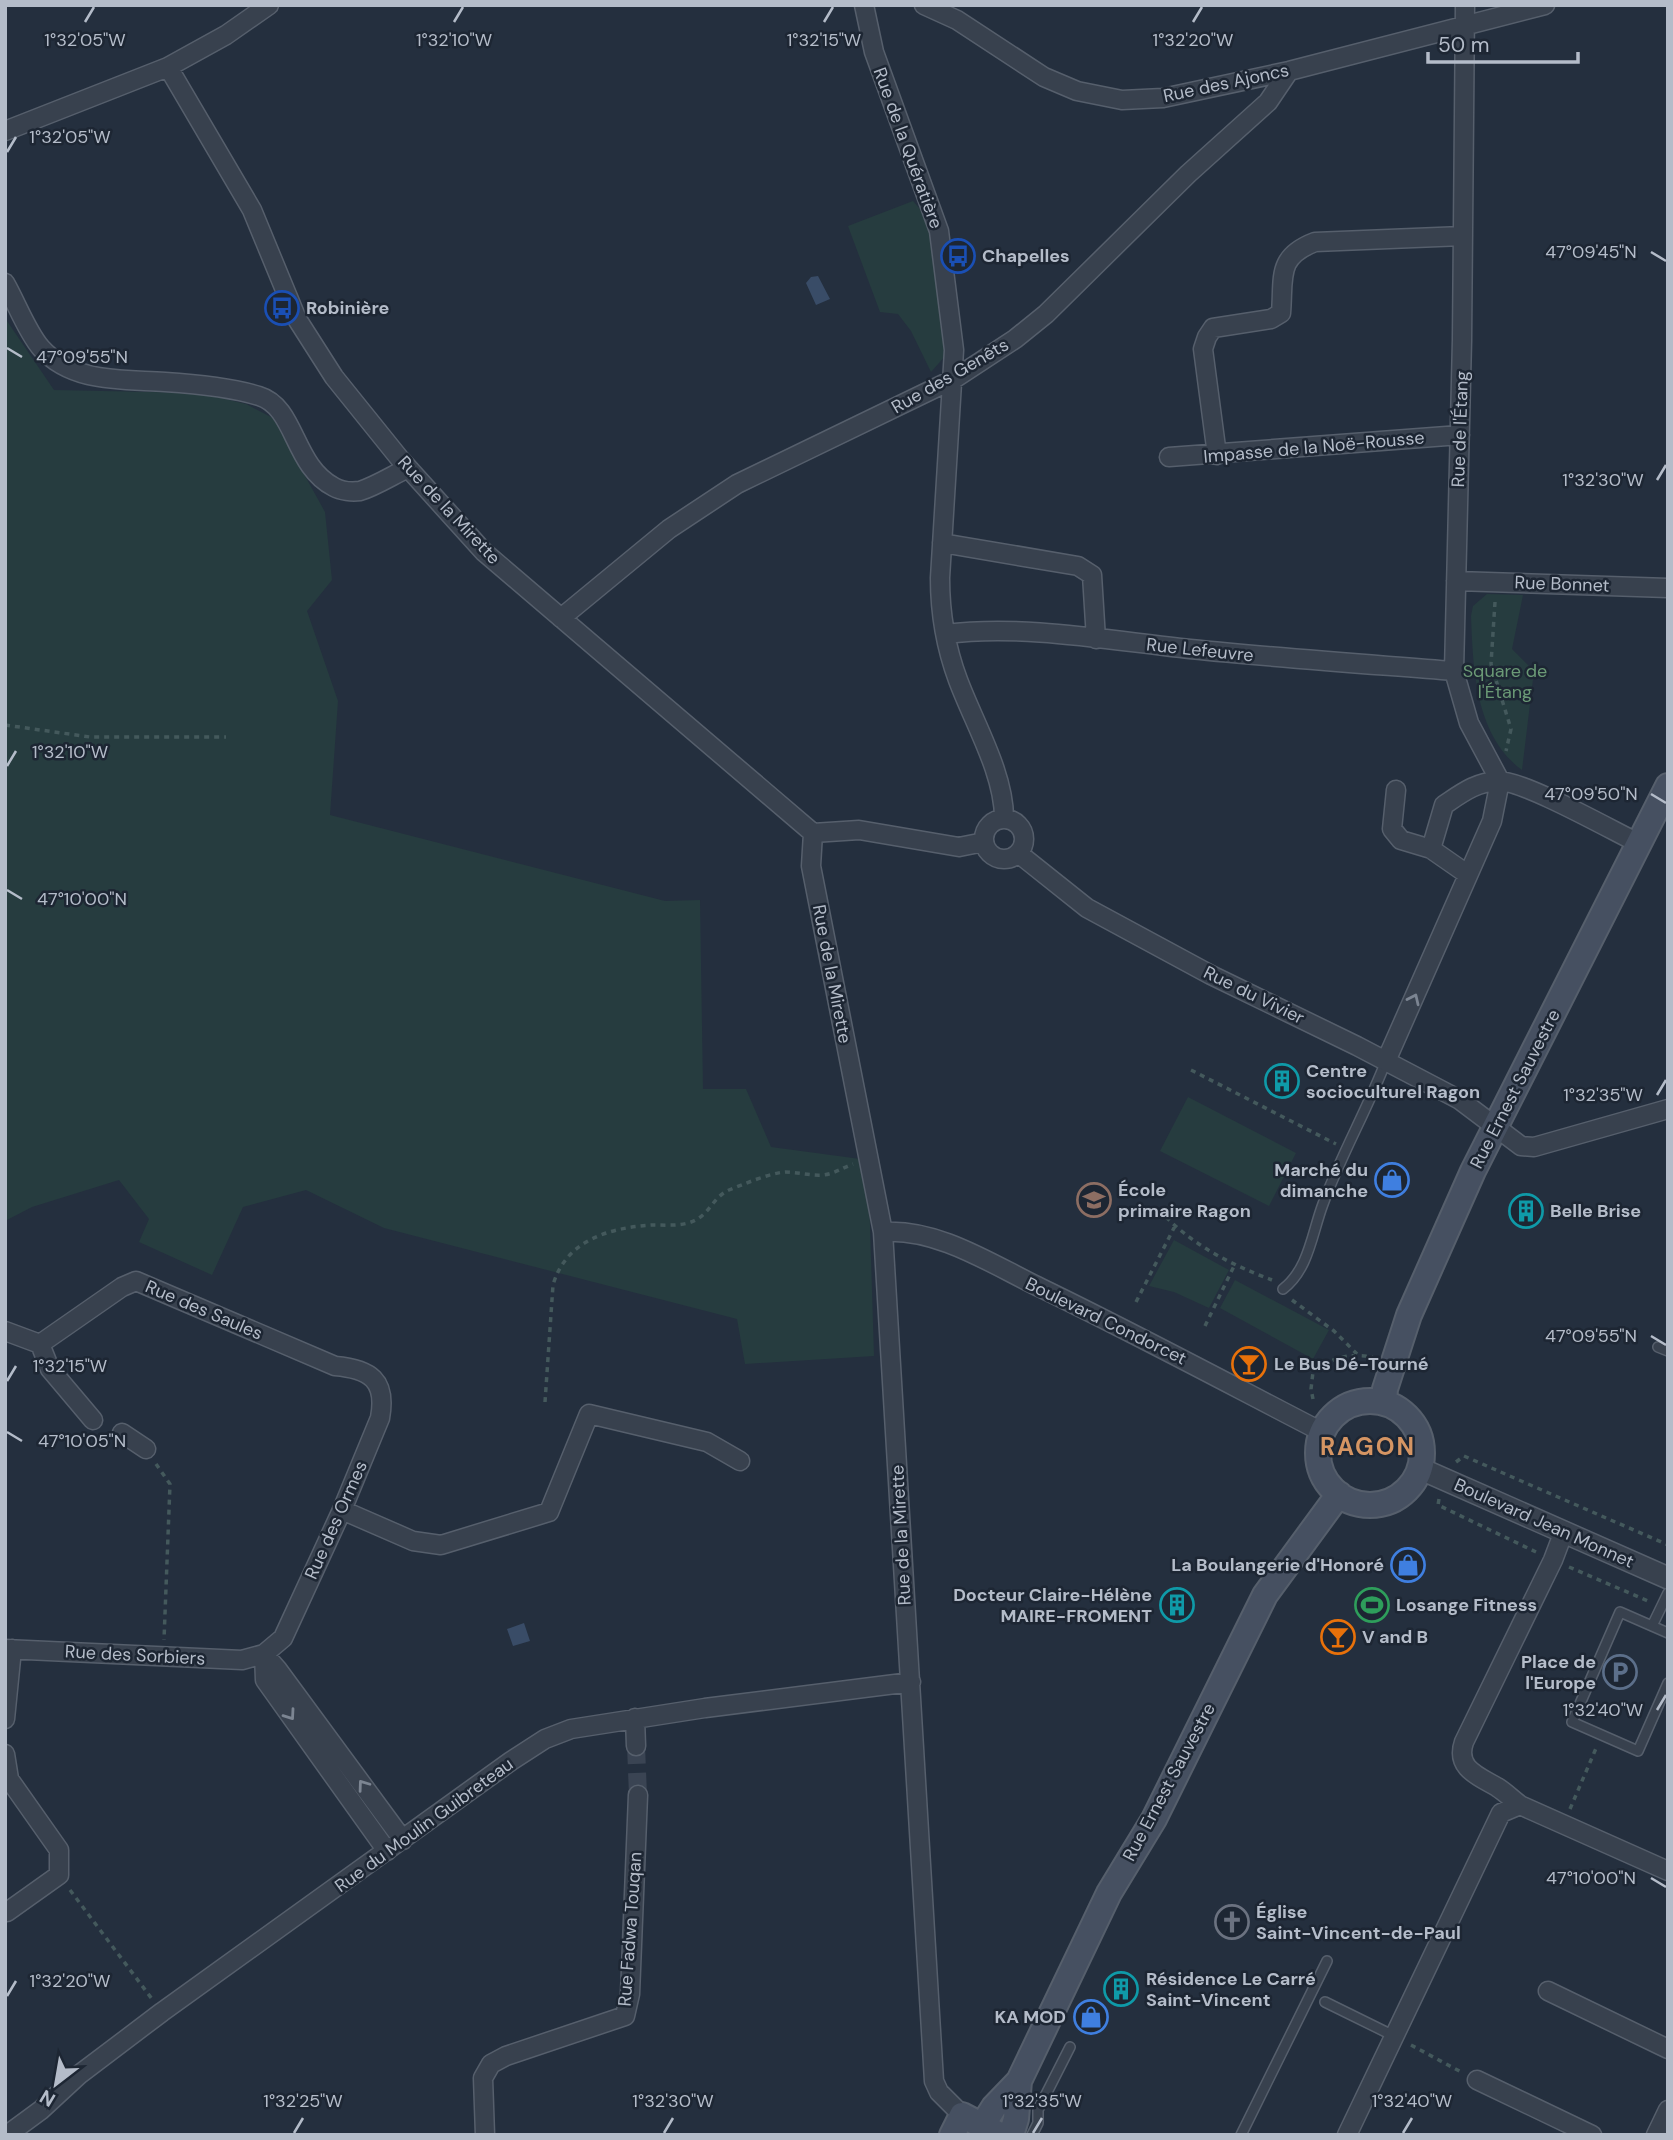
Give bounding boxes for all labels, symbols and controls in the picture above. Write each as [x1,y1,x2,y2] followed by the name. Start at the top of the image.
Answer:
[1428,21,1578,65] scale bar
[44,28,126,52] text: 1°32'05"W
[416,28,492,52] text: 1°32'10"W
[787,28,861,52] text: 1°32'15"W
[1153,28,1233,52] text: 1°32'20"W
[1438,31,1489,59] text: 50 m
[1161,58,1291,108] street label: Rue des Ajoncs
[868,64,948,232] street label: Rue de la Quératière
[29,125,111,149] text: 1°32'05"W
[939,237,977,275] bus stop icon: Chapelles
[1545,240,1637,264] text: 47°09'45"N
[982,244,1070,268] place label: Chapelles
[263,289,301,327] bus stop icon: Robinière
[306,296,390,320] place label: Robinière
[887,333,1013,419] street label: Rue des Genêts
[36,345,128,369] text: 47°09'55"N
[1446,370,1474,488] street label: Rue de l'Étang
[1202,425,1426,469] street label: Impasse de la Noë-Rousse
[392,450,506,570] street label: Rue de la Mirette
[1562,468,1644,492] text: 1°32'30"W
[1514,570,1610,598] street label: Rue Bonnet
[1145,632,1255,668] street label: Rue Lefeuvre
[1463,659,1547,704] park label: Square de l'Étang
[32,740,108,764] text: 1°32'10"W
[1544,782,1638,806] text: 47°09'50"N
[37,887,127,911] text: 47°10'00"N
[807,903,857,1045] street label: Rue de la Mirette
[1200,960,1309,1030] street label: Rue du Vivier
[1405,994,1419,1006] one-way arrow
[1464,1005,1566,1173] street label: Rue Ernest Sauvestre
[1306,1059,1480,1104] place label: Centre socioculturel Ragon
[1263,1062,1301,1100] building icon: Centre socioculturel Ragon
[1563,1083,1643,1107] text: 1°32'35"W
[1274,1158,1368,1203] place label: Marché du dimanche
[1373,1161,1411,1199] shop icon: Marché du dimanche
[1118,1178,1251,1223] place label: École primaire Ragon
[1075,1181,1113,1219] school or university icon: École primaire Ragon
[1507,1192,1545,1230] building icon: Belle Brise
[1550,1199,1641,1223] place label: Belle Brise
[1021,1272,1191,1370] street label: Boulevard Condorcet
[142,1274,266,1346] street label: Rue des Saules
[1545,1324,1637,1348] text: 47°09'55"N
[1230,1345,1268,1383] bar icon: Le Bus Dé-Tourné
[1274,1352,1429,1376] place label: Le Bus Dé-Tourné
[33,1354,107,1378] text: 1°32'15"W
[38,1429,126,1453] text: 47°10'05"N
[1320,1431,1416,1462] district label: RAGON
[299,1457,373,1583] street label: Rue des Ormes
[885,1464,917,1606] street label: Rue de la Mirette
[1450,1472,1638,1574] street label: Boulevard Jean Monnet
[1389,1546,1427,1584] shop icon: La Boulangerie d'Honoré
[1171,1553,1384,1577] place label: La Boulangerie d'Honoré
[953,1583,1152,1628] place label: Docteur Claire-Hélène MAIRE-FROMENT
[1158,1586,1196,1624] building icon: Docteur Claire-Hélène MAIRE-FROMENT
[1353,1586,1391,1624] sports icon: Losange Fitness
[1396,1593,1537,1617] place label: Losange Fitness
[1319,1618,1357,1656] bar icon: V and B
[1362,1625,1428,1649] place label: V and B
[64,1639,206,1671] street label: Rue des Sorbiers
[1521,1650,1596,1695] place label: Place de l'Europe
[1601,1653,1639,1691] parking icon: Place de l'Europe
[1563,1698,1643,1722] text: 1°32'40"W
[1117,1699,1221,1865] street label: Rue Ernest Sauvestre
[282,1707,294,1720] one-way arrow
[330,1752,518,1898] street label: Rue du Moulin Guibreteau
[358,1780,371,1793] one-way arrow
[613,1851,647,2007] street label: Rue Fadwa Touqan
[1546,1866,1636,1890] text: 47°10'00"N
[1256,1900,1461,1945] place label: Église Saint-Vincent-de-Paul
[1213,1903,1251,1941] church icon: Église Saint-Vincent-de-Paul
[1146,1967,1316,2012] place label: Résidence Le Carré Saint-Vincent
[30,1969,110,1993] text: 1°32'20"W
[1102,1970,1140,2008] building icon: Résidence Le Carré Saint-Vincent
[1072,1998,1110,2036] shop icon: KA MOD
[994,2005,1066,2029] place label: KA MOD
[21,2049,91,2119] north arrow
[35,2084,60,2112] text: N
[263,2089,343,2113] text: 1°32'25"W
[632,2089,714,2113] text: 1°32'30"W
[1002,2089,1082,2113] text: 1°32'35"W
[1372,2089,1452,2113] text: 1°32'40"W

